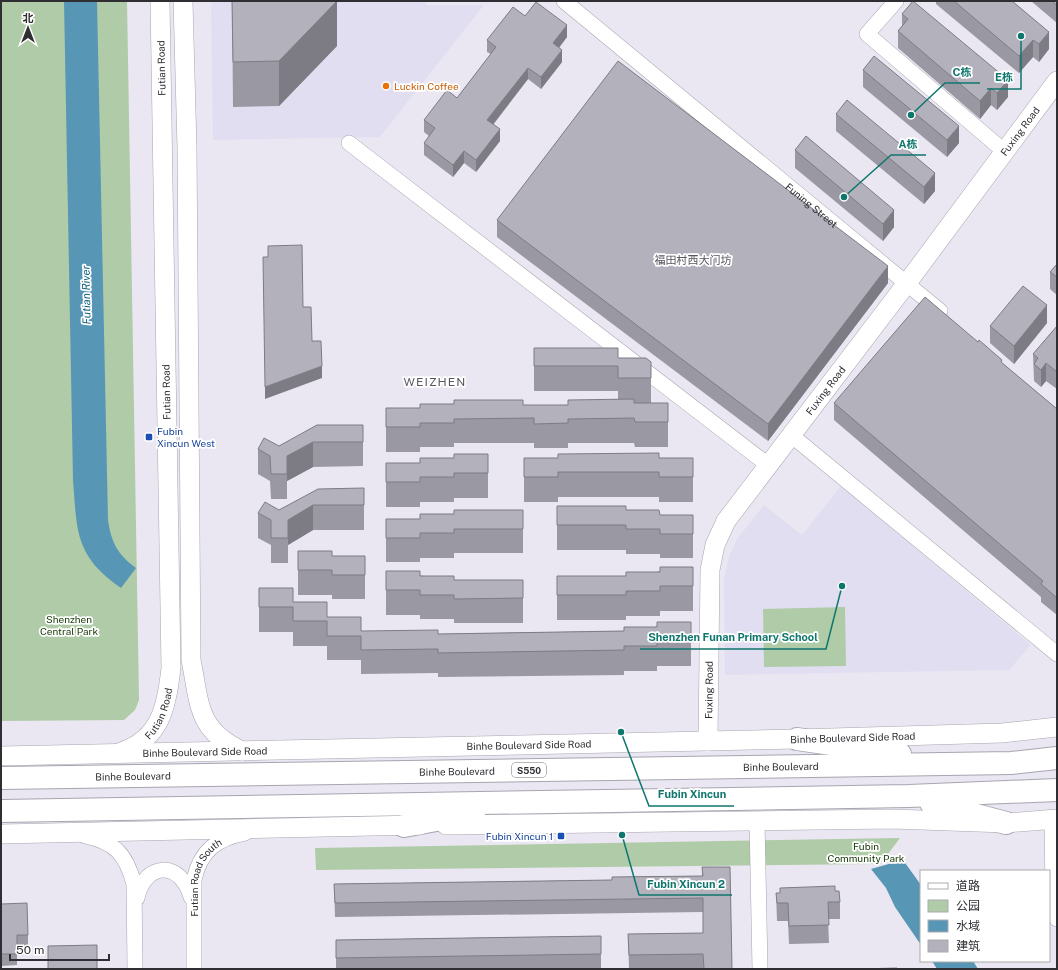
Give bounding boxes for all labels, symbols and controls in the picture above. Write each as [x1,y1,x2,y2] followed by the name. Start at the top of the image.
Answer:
[8,8,48,48] north arrow
[23,12,34,24] text: 北
[155,40,167,96] street label: Futian Road
[945,60,980,83] callout: C栋
[953,66,971,78] text: C栋
[987,66,1021,89] callout: E栋
[995,71,1013,83] text: E栋
[394,80,459,92] place label: Luckin Coffee
[381,81,391,91] marker: Luckin Coffee
[998,104,1042,158] street label: Fuxing Road
[891,132,926,155] callout: A栋
[899,138,918,150] text: A栋
[783,180,840,230] street label: Funing Street
[655,254,732,266] district label: 福田村西大门坊
[79,265,93,325] water label: Futian River
[160,364,172,420] street label: Futian Road
[803,364,848,417] street label: Fuxing Road
[404,375,466,389] district label: WEIZHEN
[157,425,215,449] place label: Fubin Xincun West
[144,432,154,442] marker: Fubin Xincun West
[40,613,98,637] park label: Shenzhen Central Park
[640,626,826,649] callout: Shenzhen Funan Primary School
[648,631,818,643] text: Shenzhen Funan Primary School
[702,661,715,719] street label: Fuxing Road
[142,687,174,742] street label: Futian Road
[790,730,916,745] street label: Binhe Boulevard Side Road
[466,737,592,752] street label: Binhe Boulevard Side Road
[142,744,268,759] street label: Binhe Boulevard Side Road
[743,760,819,773] street label: Binhe Boulevard
[512,763,546,777] road number: S550
[419,765,495,778] street label: Binhe Boulevard
[95,769,171,783] street label: Binhe Boulevard
[649,783,734,806] callout: Fubin Xincun
[658,788,726,800] text: Fubin Xincun
[486,830,553,842] place label: Fubin Xincun 1
[556,831,566,841] marker: Fubin Xincun 1
[188,836,224,917] street label: Futian Road South
[828,840,905,864] park label: Fubin Community Park
[920,870,1050,962] legend
[639,872,732,895] callout: Fubin Xincun 2
[647,878,725,890] text: Fubin Xincun 2
[956,879,980,893] text: 道路
[956,899,980,913] text: 公园
[956,919,980,933] text: 水域
[10,936,109,962] scale bar
[956,939,980,953] text: 建筑
[16,943,44,957] text: 50 m

